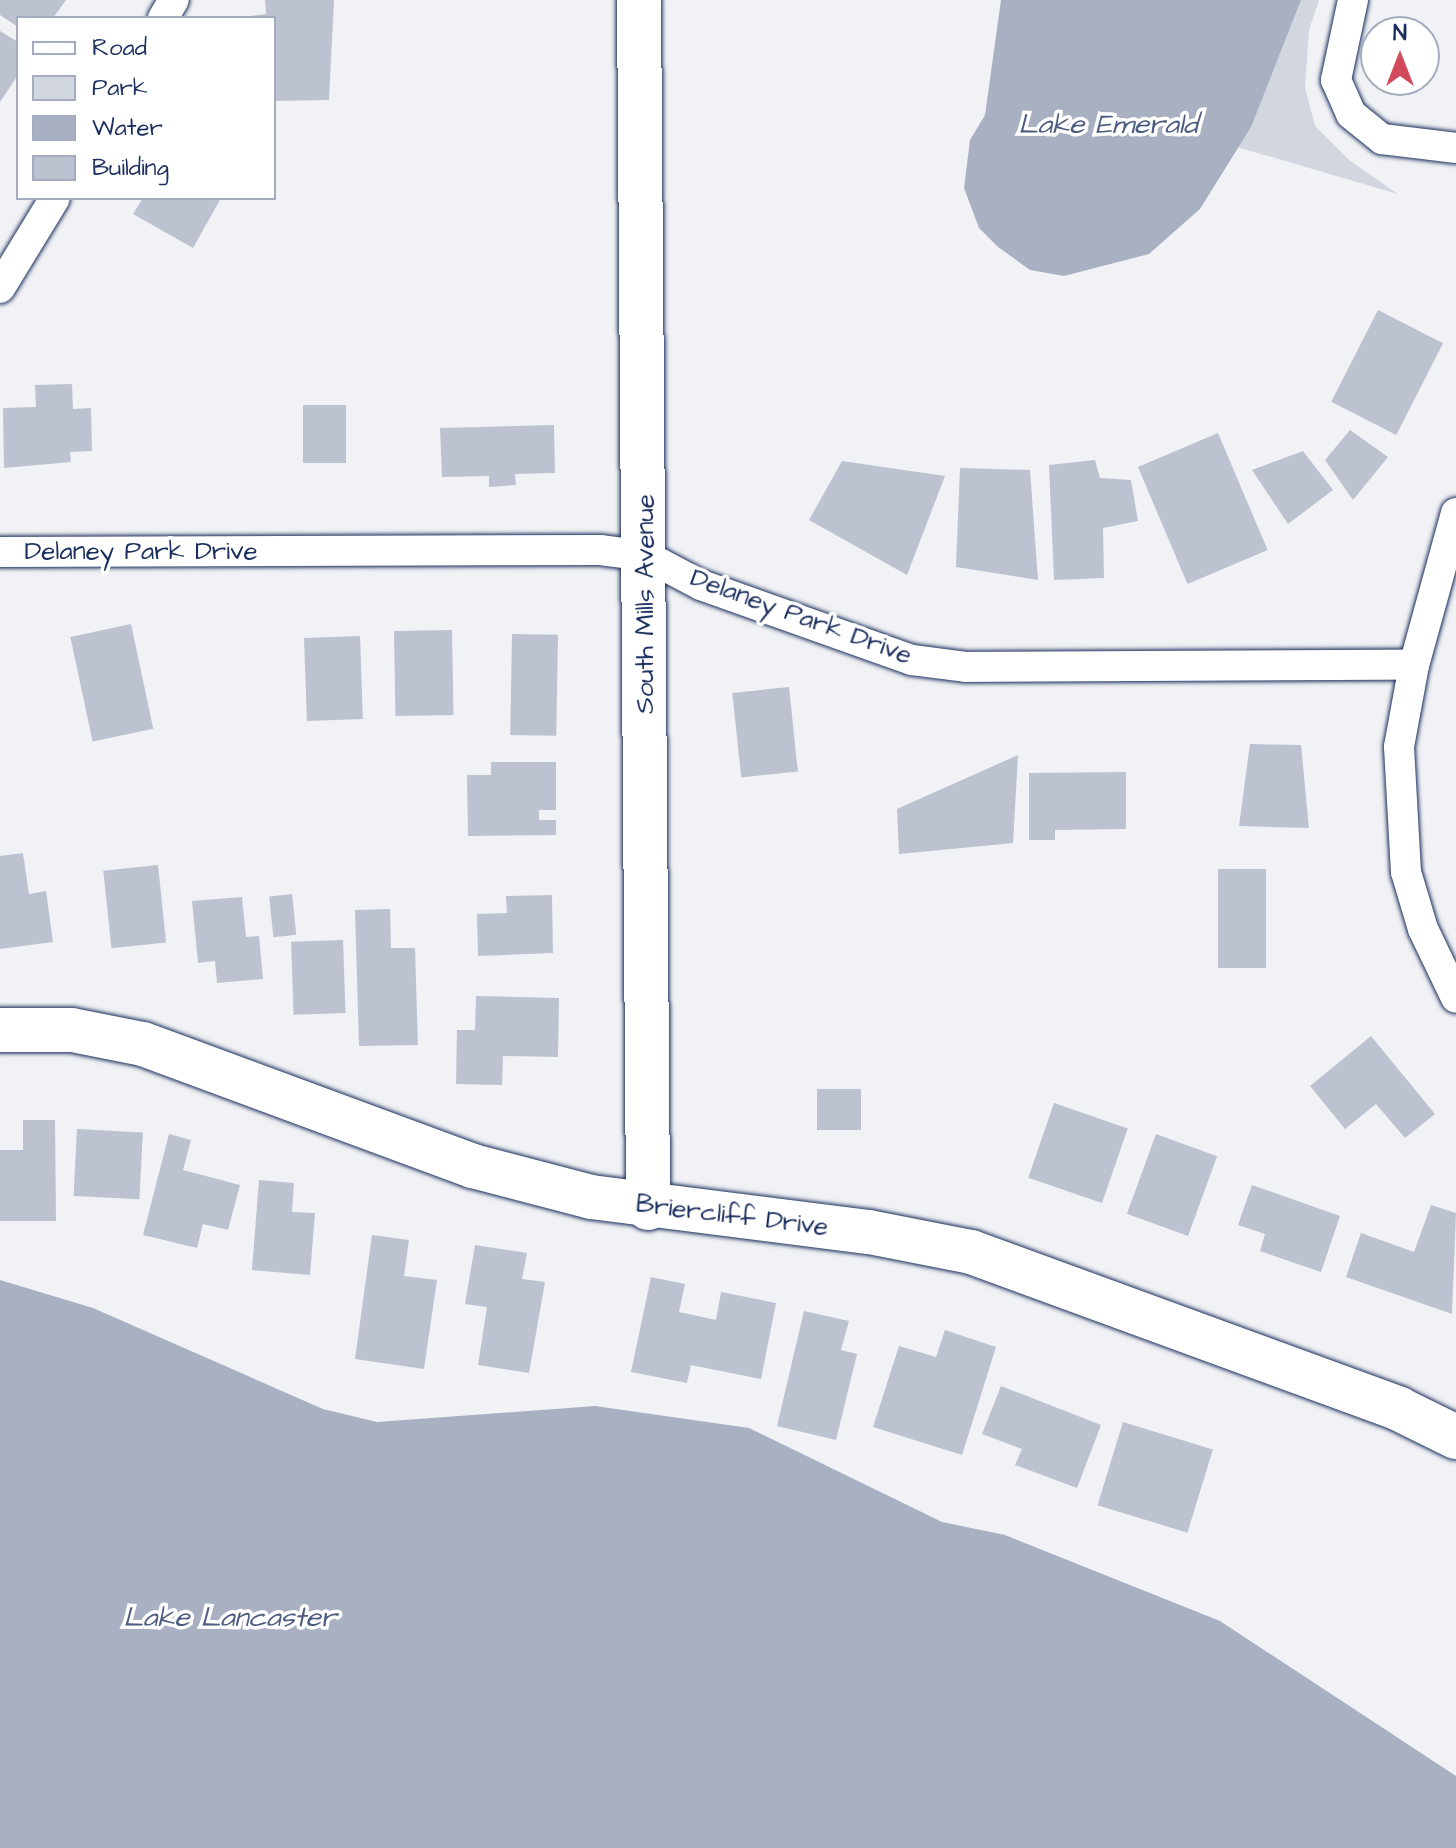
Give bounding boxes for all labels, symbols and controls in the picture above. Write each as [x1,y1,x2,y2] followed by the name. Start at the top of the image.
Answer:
[16,16,276,200] legend
[1360,16,1440,96] north arrow
[1393,18,1407,49] text: N
[92,31,147,65] text: Road
[92,71,148,105] text: Park
[1018,108,1198,142] water label: Lake Emerald
[92,111,163,145] text: Water
[92,151,169,185] text: Building
[630,494,662,714] street label: South Mills Avenue
[24,536,258,568] street label: Delaney Park Drive
[686,562,916,672] street label: Delaney Park Drive
[634,1189,830,1243] street label: Briercliff Drive
[124,1601,336,1635] water label: Lake Lancaster

